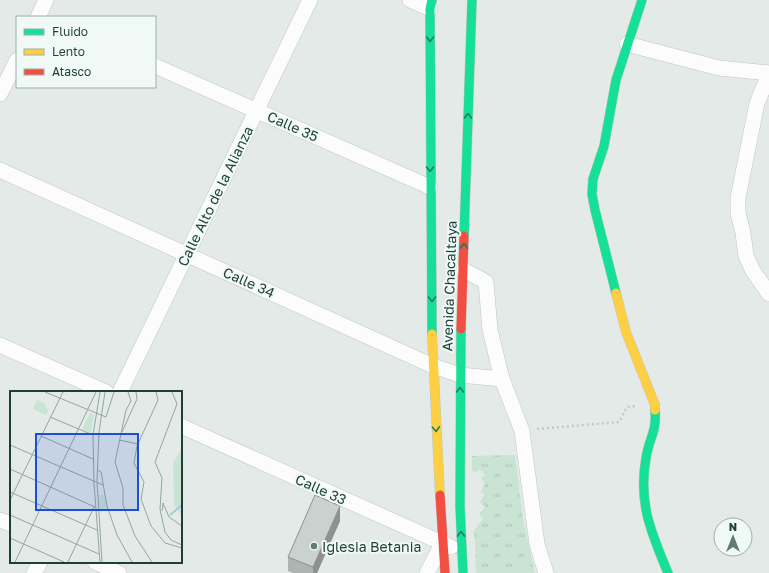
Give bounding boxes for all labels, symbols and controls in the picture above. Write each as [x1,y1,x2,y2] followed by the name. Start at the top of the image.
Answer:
[16,16,156,88] legend
[52,24,88,39] text: Fluido
[426,36,434,42] one-way arrow
[52,44,85,59] text: Lento
[52,64,91,79] text: Atasco
[265,107,321,145] street label: Calle 35
[464,113,473,119] one-way arrow
[174,123,256,269] street label: Calle Alto de la Alianza
[426,166,434,172] one-way arrow
[438,220,460,352] street label: Avenida Chacaltaya
[460,243,469,249] one-way arrow
[221,263,277,301] street label: Calle 34
[428,296,436,302] one-way arrow
[456,387,464,393] one-way arrow
[10,391,182,563] inset map
[432,426,440,432] one-way arrow
[293,470,349,508] street label: Calle 33
[713,517,753,557] north arrow
[729,520,737,533] text: N
[457,531,465,537] one-way arrow
[322,538,421,555] place label: Iglesia Betania
[309,541,319,551] marker: Iglesia Betania

